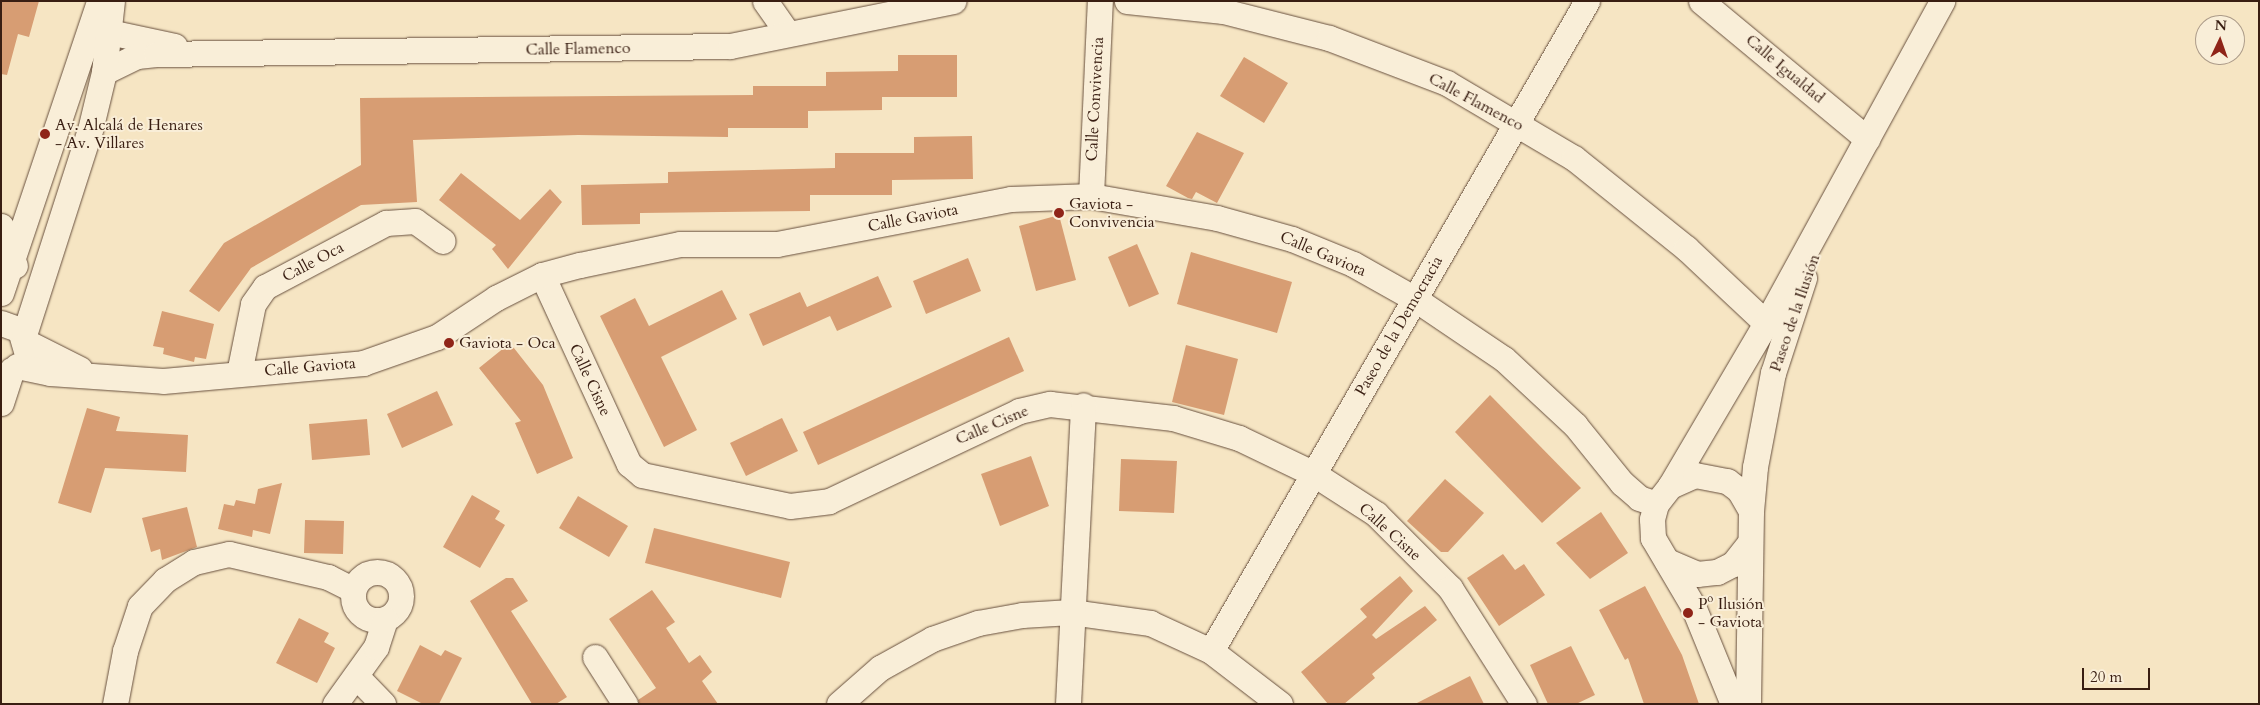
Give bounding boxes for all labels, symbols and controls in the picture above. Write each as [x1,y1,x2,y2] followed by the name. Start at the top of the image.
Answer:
[2195,15,2245,65] north arrow
[2214,16,2227,35] text: N
[1742,30,1828,108] street label: Calle Igualdad
[1082,36,1108,162] street label: Calle Convivencia
[525,38,631,60] street label: Calle Flamenco
[1425,69,1527,135] street label: Calle Flamenco
[55,115,203,153] place label: Av. Alcalá de Henares - Av. Villares
[39,128,51,140] marker: Av. Alcalá de Henares - Av. Villares
[1069,194,1155,232] place label: Gaviota - Convivencia
[866,200,960,236] street label: Calle Gaviota
[1053,207,1065,219] marker: Gaviota - Convivencia
[1277,227,1369,281] street label: Calle Gaviota
[279,238,347,286] street label: Calle Oca
[1766,252,1824,374] street label: Paseo de la Ilusión
[1351,253,1447,399] street label: Paseo de la Democracia
[459,333,556,353] place label: Gaviota - Oca
[443,337,455,349] marker: Gaviota - Oca
[565,341,615,419] street label: Calle Cisne
[264,353,356,381] street label: Calle Gaviota
[953,401,1031,449] street label: Calle Cisne
[1355,499,1425,565] street label: Calle Cisne
[1698,594,1764,632] place label: Pº Ilusión - Gaviota
[1682,607,1694,619] marker: Pº Ilusión - Gaviota
[2085,658,2152,690] scale bar
[2090,667,2122,687] text: 20 m

